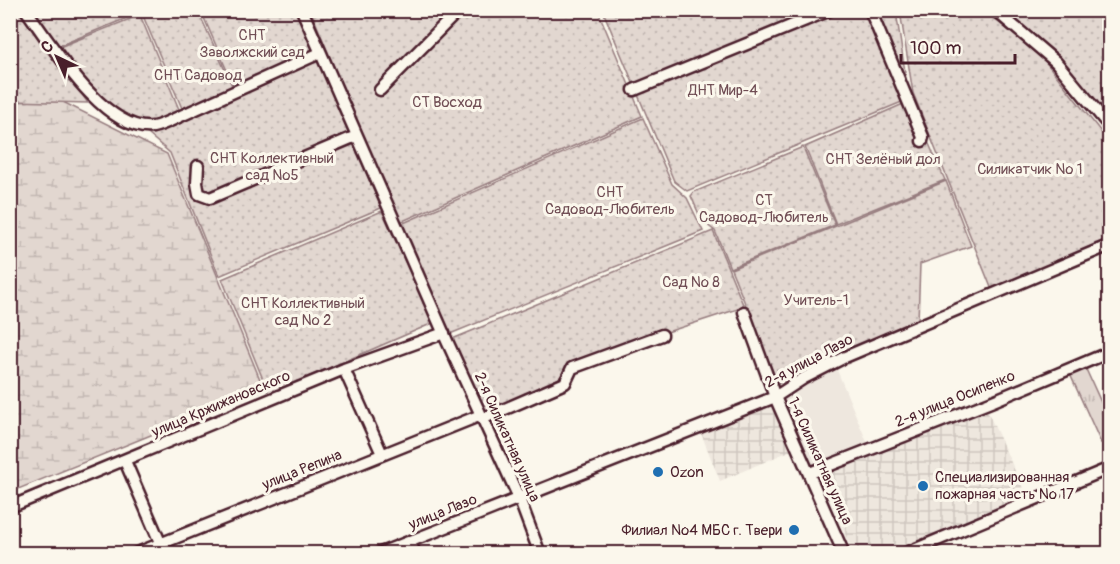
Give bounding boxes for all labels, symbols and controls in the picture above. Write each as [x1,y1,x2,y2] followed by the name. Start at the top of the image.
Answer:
[200,26,305,62] park label: СНТ Заволжский сад
[27,27,87,87] north arrow
[901,27,1015,65] scale bar
[37,36,58,58] text: С
[910,37,962,60] text: 100 m
[154,66,242,85] park label: СНТ Садовод
[687,81,758,100] park label: ДНТ Мир-4
[412,93,482,112] park label: СТ Восход
[210,149,334,185] park label: СНТ Коллективный сад №5
[825,150,941,169] park label: СНТ Зелёный дол
[977,160,1083,179] park label: Силикатчик № 1
[545,183,675,219] park label: СНТ Садовод-Любитель
[699,191,829,227] park label: СТ Садовод-Любитель
[662,273,720,292] park label: Сад № 8
[783,291,849,310] park label: Учитель-1
[241,294,365,330] park label: СНТ Коллективный сад № 2
[762,330,856,392] street label: 2-я улица Лазо
[148,366,293,442] street label: улица Кржижановского
[892,366,1018,432] street label: 2-я улица Осипенко
[470,369,544,505] street label: 2-я Силикатная улица
[783,394,857,528] street label: 1-я Силикатная улица
[258,445,345,495] street label: улица Репина
[670,463,704,482] place label: Ozon
[651,465,665,479] marker: Ozon
[935,468,1074,504] place label: Специализированная пожарная часть № 17
[916,479,930,493] marker: Специализированная пожарная часть № 17
[405,490,480,535] street label: улица Лазо
[622,521,782,540] place label: Филиал №4 МБС г. Твери
[787,523,801,537] marker: Филиал №4 МБС г. Твери

